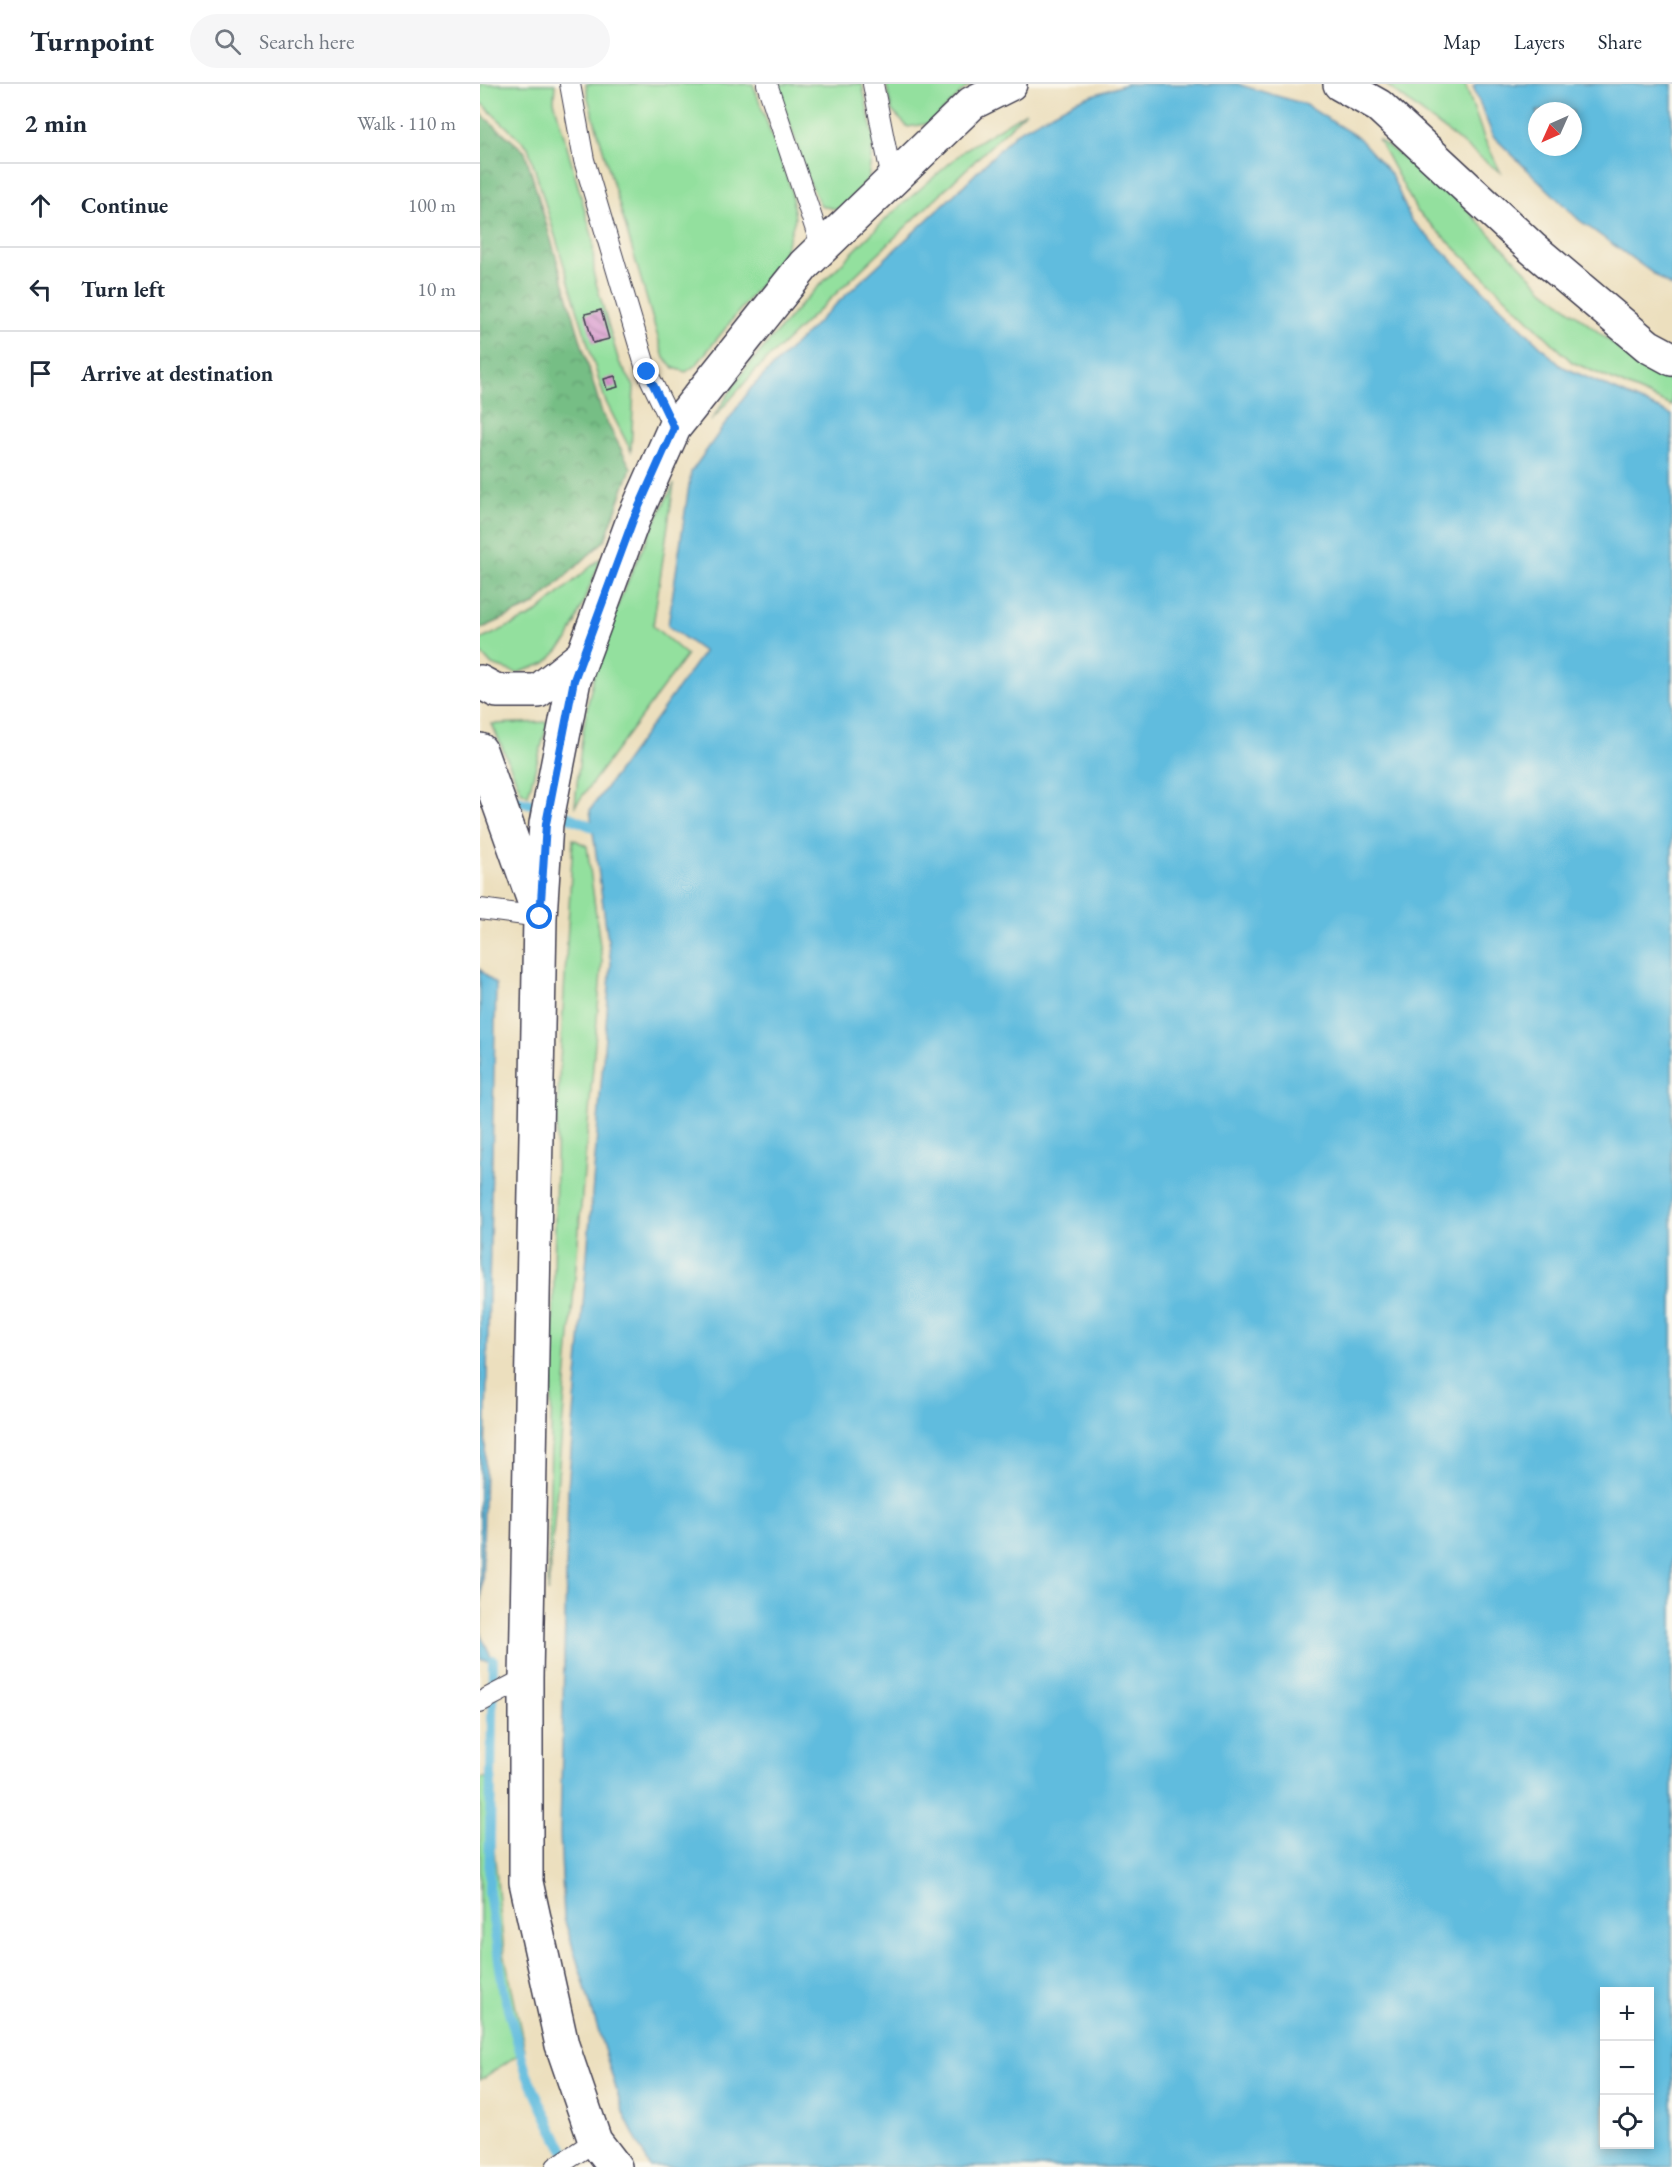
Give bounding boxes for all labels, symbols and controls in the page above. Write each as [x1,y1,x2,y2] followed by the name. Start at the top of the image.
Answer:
[190,14,610,68] search box
[30,23,154,59] text: Turnpoint
[211,25,244,58] icon: search
[259,27,355,56] text: Search here
[1443,28,1481,55] text: Map
[1514,28,1565,55] text: Layers
[1598,28,1642,55] text: Share
[1528,102,1582,156] north arrow
[24,106,87,140] text: 2 min
[357,110,456,136] text: Walk · 110 m
[24,189,57,222] icon: ahead
[81,191,168,220] text: Continue
[408,192,456,218] text: 100 m
[24,273,57,306] icon: left
[81,275,165,304] text: Turn left
[417,276,456,302] text: 10 m
[24,357,57,390] icon: arrive
[633,358,659,384] route end
[81,359,273,388] text: Arrive at destination
[526,903,552,929] route start
[1600,1987,1654,2149] map controls
[1600,1987,1654,2041] button: +
[1600,2041,1654,2095] button: −
[1600,2095,1654,2149] button: locate

